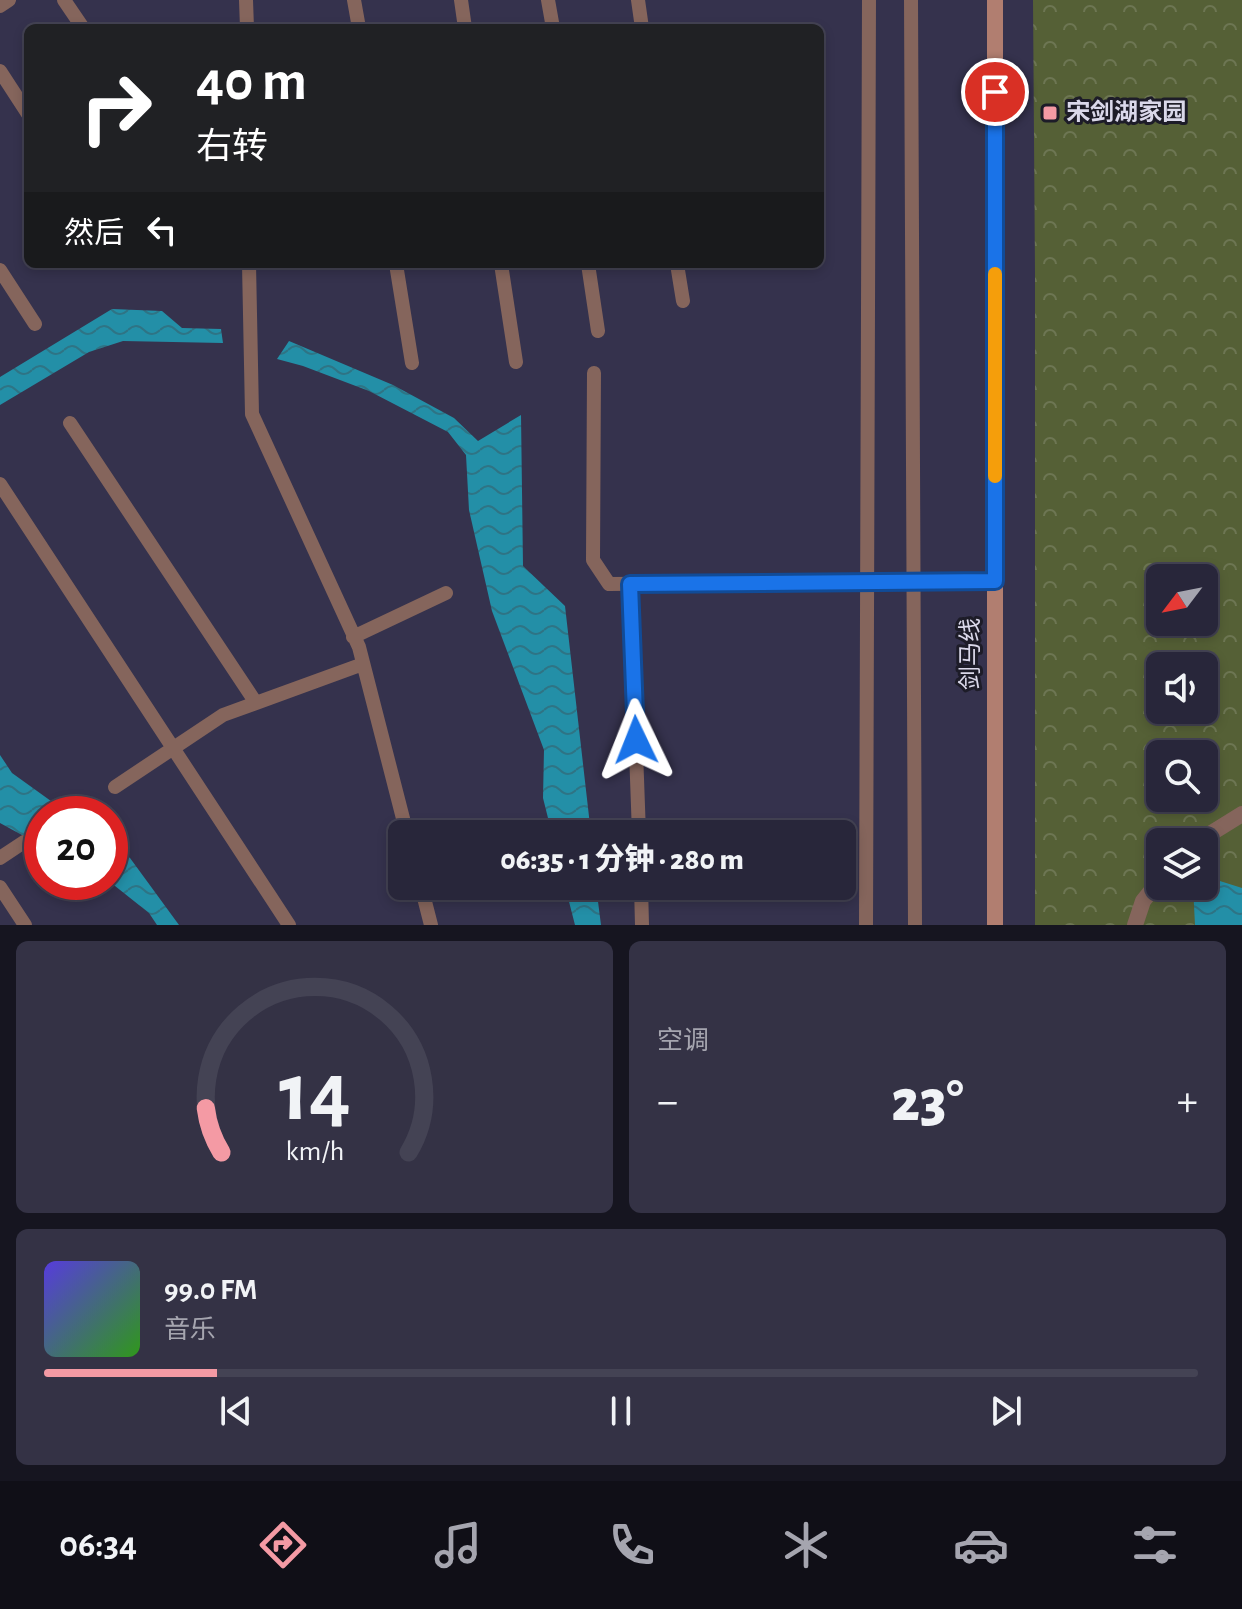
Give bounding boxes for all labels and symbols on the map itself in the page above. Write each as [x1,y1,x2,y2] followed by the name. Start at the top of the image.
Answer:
[961,58,1029,126] pin
[1066,99,1186,125] place label: 宋剑湖家园
[1041,104,1059,122] marker: 宋剑湖家园
[1146,564,1218,636] north arrow
[957,618,983,690] street label: 剑马线
[594,698,678,782] position arrow
[24,796,128,900] speed limit sign: 20

